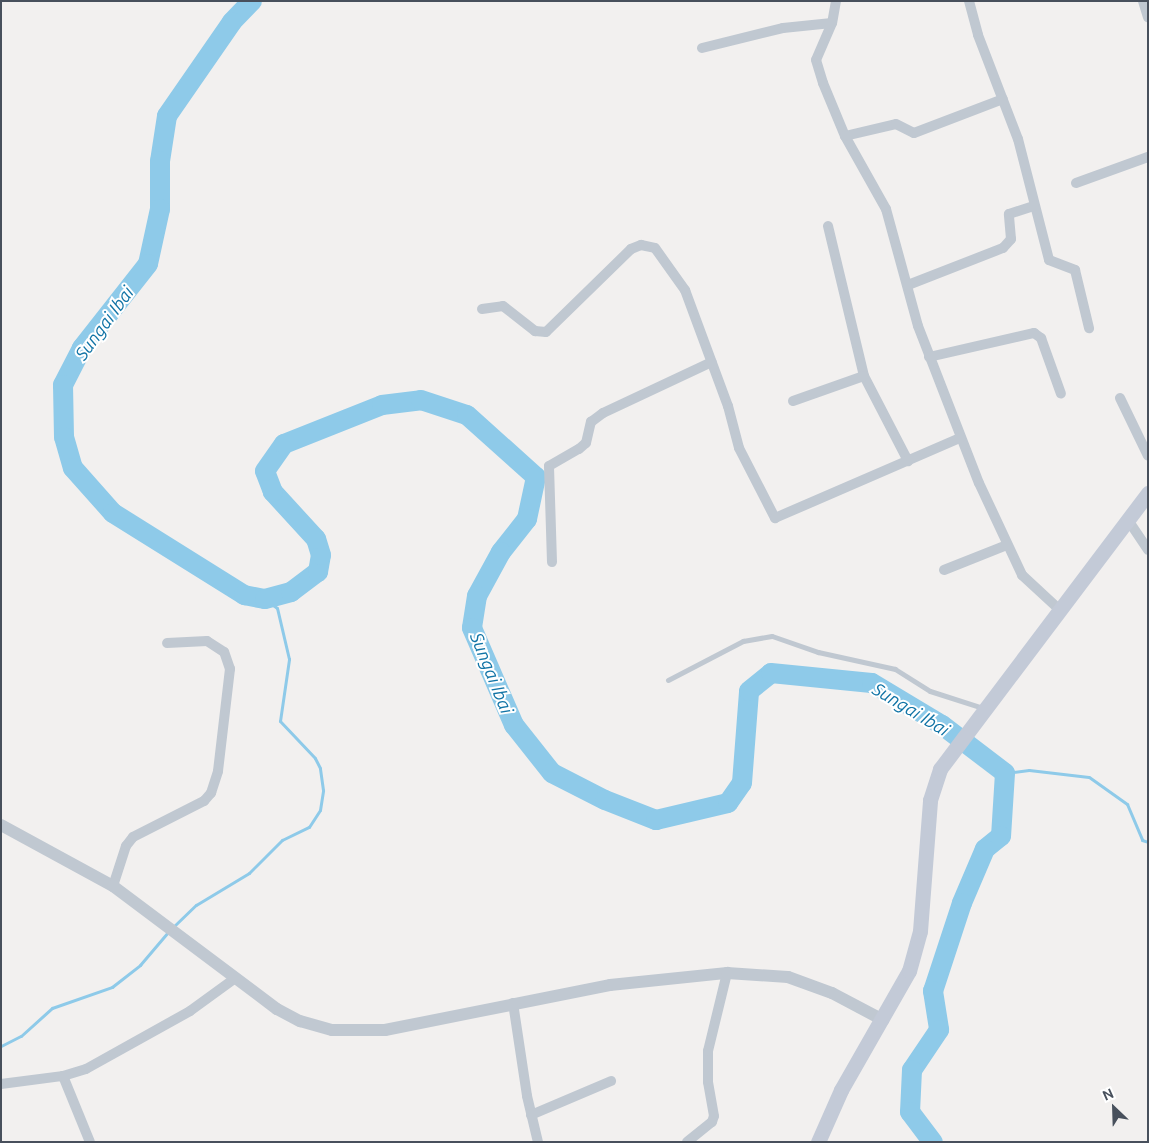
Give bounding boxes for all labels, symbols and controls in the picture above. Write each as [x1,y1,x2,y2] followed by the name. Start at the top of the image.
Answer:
[70,282,138,364] water label: Sungai Ibai
[466,629,518,717] water label: Sungai Ibai
[869,678,953,740] water label: Sungai Ibai
[1089,1083,1139,1133] north arrow
[1100,1085,1116,1104] text: N

